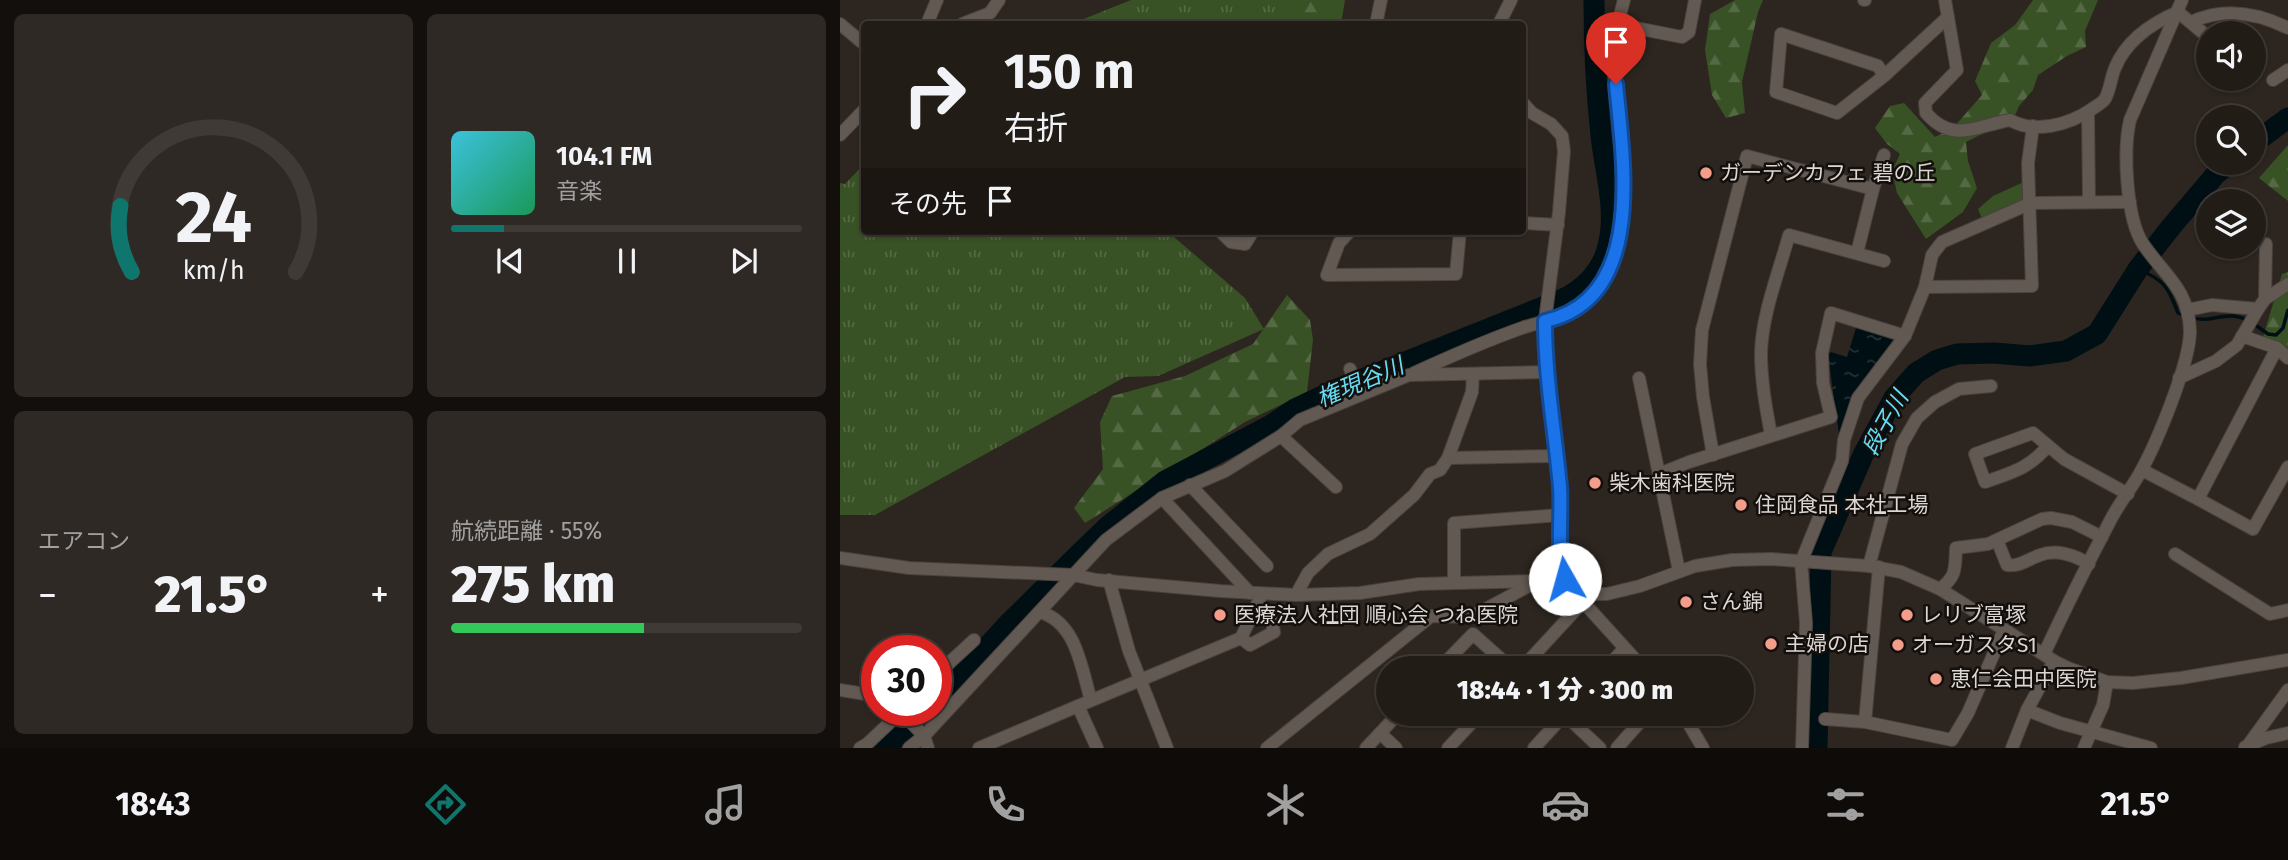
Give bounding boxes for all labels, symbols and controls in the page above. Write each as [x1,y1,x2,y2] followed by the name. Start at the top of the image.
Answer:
[1586,12.0,1646,84] pin
[2196,21,2266,259] map controls
[2196,21,2266,91] button: sound
[1597,23,1635,61] icon: arrive
[1004,42,1135,101] text: 150 m
[889,49,980,140] icon: right
[2196,105,2266,175] button: search
[1004,109,1068,147] text: 右折
[556,141,652,172] text: 104.1 FM
[1720,160,1936,186] place label: ガーデンカフェ 碧の丘
[1698,165,1714,181] marker: ガーデンカフェ 碧の丘
[175,174,252,261] text: 24
[556,177,602,205] text: 音楽
[981,182,1019,220] icon: arrive
[889,189,967,220] text: その先
[2196,189,2266,259] button: layers
[491,242,529,280] icon: previous
[608,242,646,280] icon: pause
[725,242,763,280] icon: next
[183,256,244,286] text: km/h
[1312,350,1411,413] water label: 権現谷川
[1856,383,1915,460] water label: 段子川
[1609,470,1735,496] place label: 柴木歯科医院
[1587,475,1603,491] marker: 柴木歯科医院
[1755,492,1929,518] place label: 住岡食品 本社工場
[1733,497,1749,513] marker: 住岡食品 本社工場
[451,517,602,545] text: 航続距離 · 55%
[38,527,130,555] text: エアコン
[1528,542,1602,616] position arrow
[451,553,615,616] text: 275 km
[154,563,273,626] text: 21.5°
[38,572,57,618] text: −
[370,572,389,618] text: +
[1700,589,1763,615] place label: さん錦
[1678,594,1694,610] marker: さん錦
[1234,602,1518,628] place label: 医療法人社団 順心会 つね医院
[1921,602,2026,628] place label: レリブ富塚
[1212,607,1228,623] marker: 医療法人社団 順心会 つね医院
[1899,607,1915,623] marker: レリブ富塚
[1785,631,1869,657] place label: 主婦の店
[1912,632,2037,658] place label: オーガスタS1
[861,635,952,726] speed limit sign: 30
[1763,636,1779,652] marker: 主婦の店
[1890,637,1906,653] marker: オーガスタS1
[1950,666,2097,692] place label: 恵仁会田中医院
[1928,671,1944,687] marker: 恵仁会田中医院
[1457,675,1673,706] text: 18:44 · 1 分 · 300 m
[421,780,470,829] icon: directions
[701,780,750,829] icon: music
[981,780,1030,829] icon: phone
[1261,780,1310,829] icon: climate
[1541,780,1590,829] icon: car
[1821,780,1870,829] icon: filters
[115,785,191,823] text: 18:43
[2100,785,2173,823] text: 21.5°

